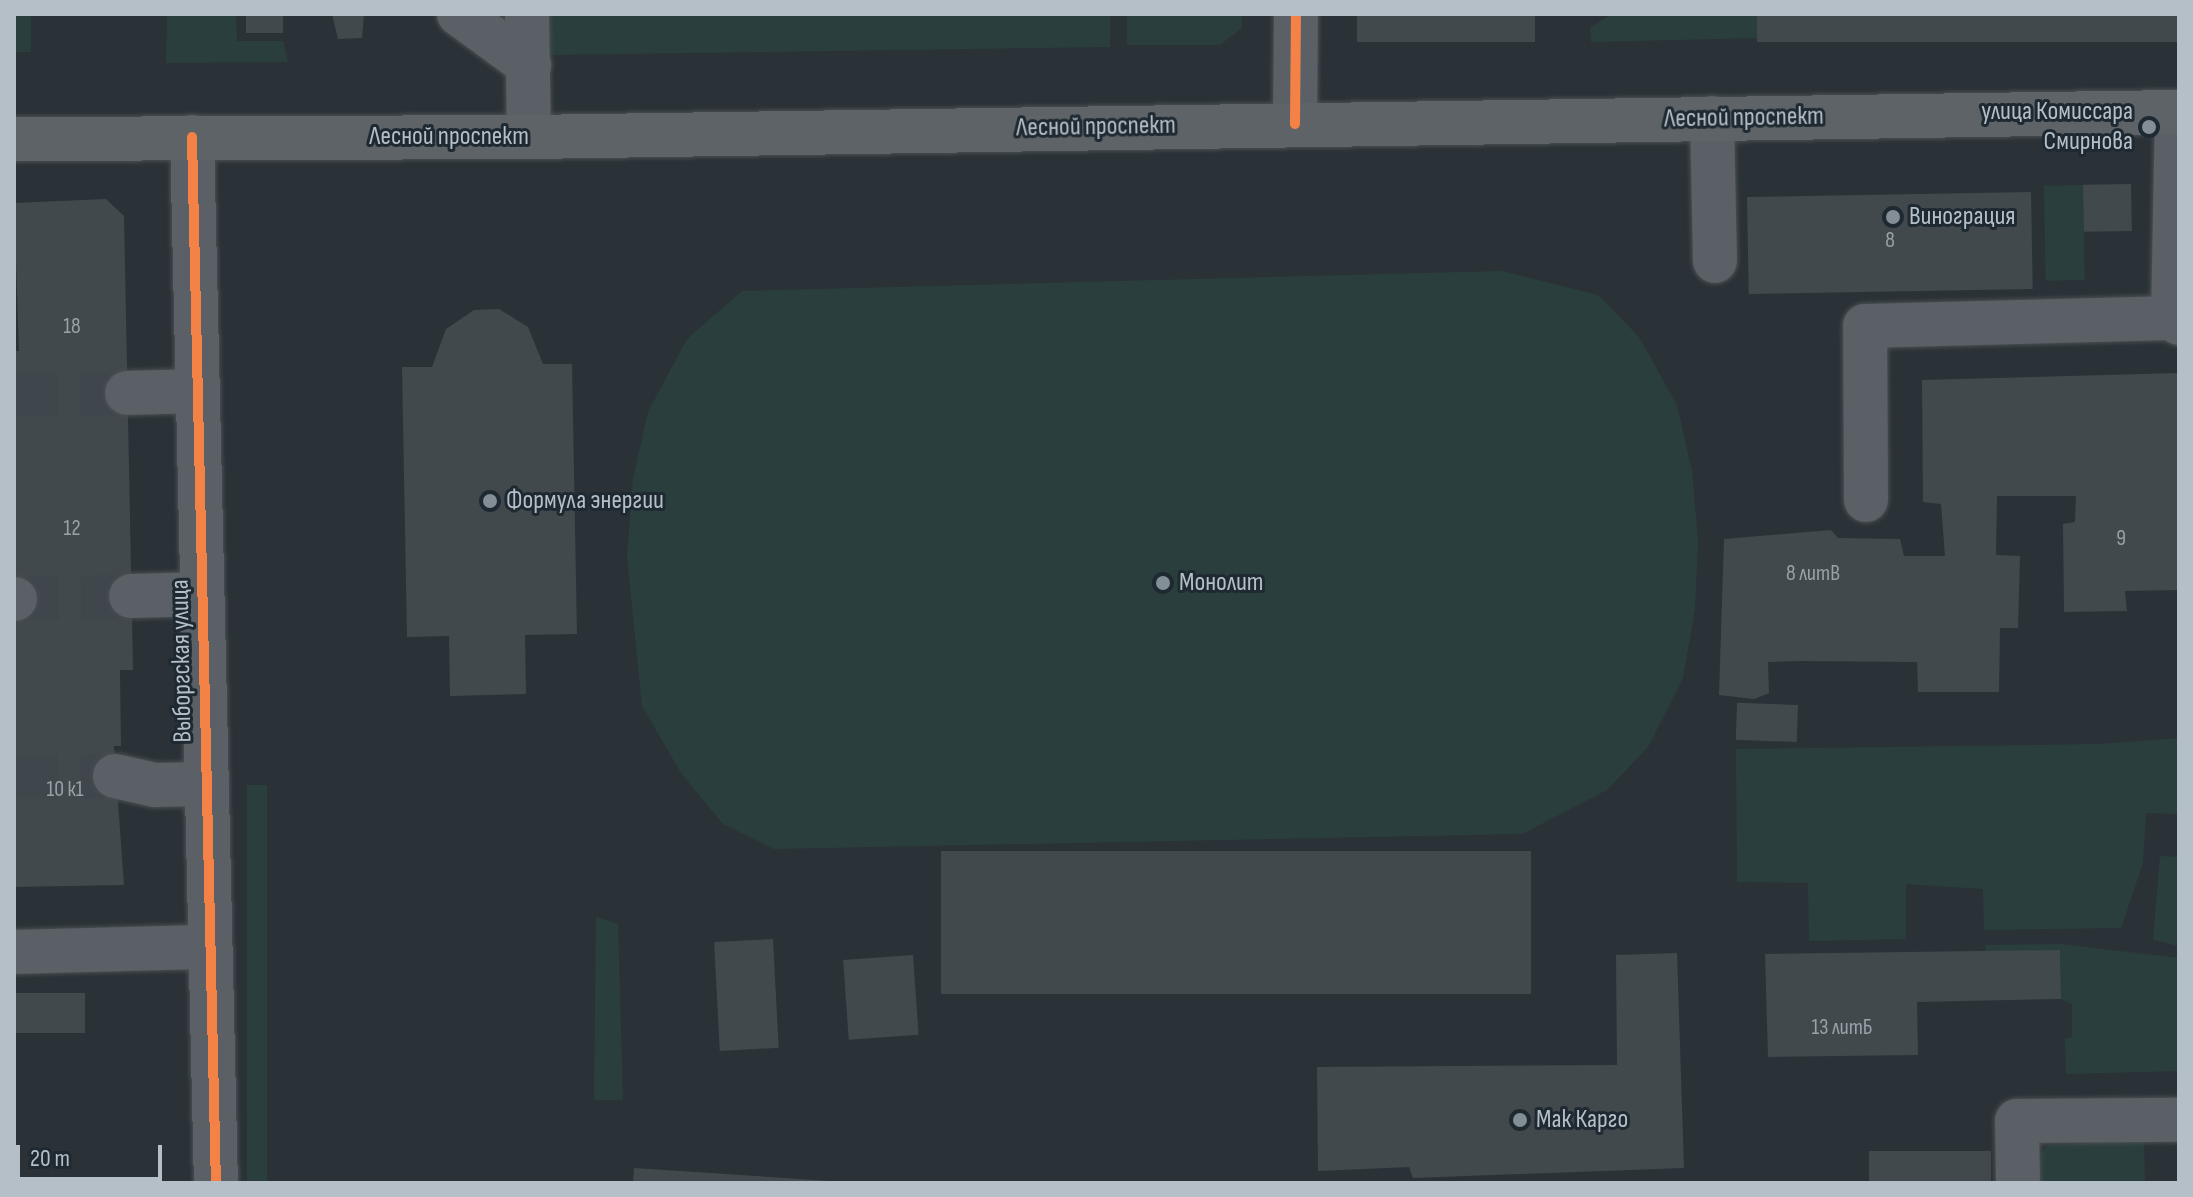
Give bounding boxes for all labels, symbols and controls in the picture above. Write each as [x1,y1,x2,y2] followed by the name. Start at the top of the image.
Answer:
[1981,96,2133,158] place label: улица Комиссара Смирнова
[1664,101,1824,135] street label: Лесной проспект
[1016,110,1176,144] street label: Лесной проспект
[2140,118,2158,136] marker: улица Комиссара Смирнова
[369,121,529,153] street label: Лесной проспект
[1909,201,2015,233] place label: Винограция
[1884,208,1902,226] marker: Винограция
[1885,228,1895,254] house number: 8
[63,314,81,340] house number: 18
[506,485,664,517] place label: Формула энергии
[481,492,499,510] marker: Формула энергии
[63,516,81,542] house number: 12
[2116,526,2126,552] house number: 9
[1786,561,1840,587] house number: 8 литВ
[1179,567,1263,599] place label: Монолит
[1154,574,1172,592] marker: Монолит
[165,579,199,743] street label: Выборгская улица
[46,777,84,803] house number: 10 к1
[1811,1015,1873,1041] house number: 13 литБ
[1536,1104,1628,1136] place label: Мак Карго
[1511,1111,1529,1129] marker: Мак Карго
[20,1129,166,1179] scale bar
[30,1144,70,1173] text: 20 m

